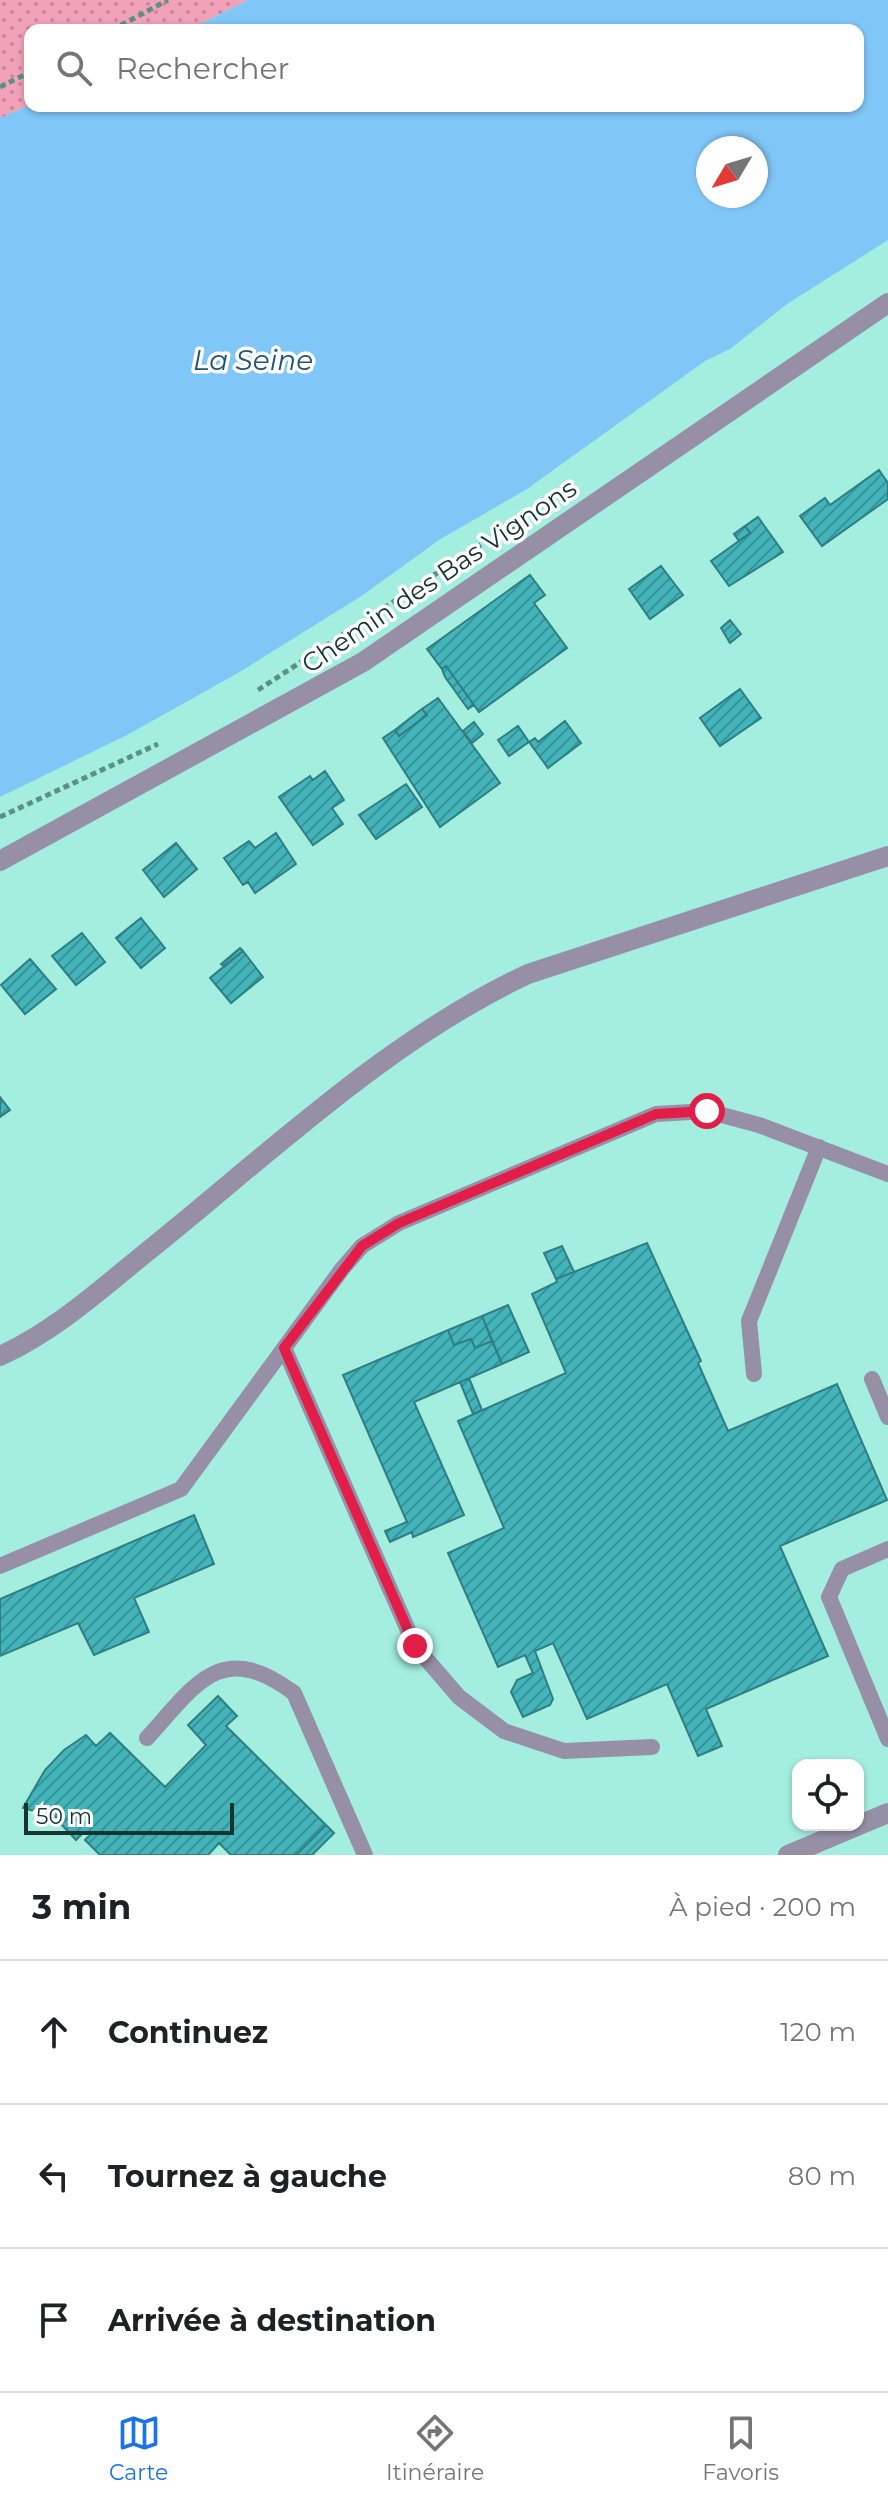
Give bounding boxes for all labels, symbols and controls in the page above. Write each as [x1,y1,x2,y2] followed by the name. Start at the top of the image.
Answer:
[24,24,864,112] search box
[52,46,96,90] icon: search
[116,50,290,87] text: Rechercher
[696,136,768,208] north arrow
[193,343,313,377] water label: La Seine
[295,472,583,680] street label: Chemin des Bas Vignons
[689,1093,725,1129] route start
[397,1628,433,1664] route end
[792,1759,864,1831] map controls
[792,1759,864,1831] button: locate
[24,1799,234,1835] scale bar
[36,1803,92,1830] text: 50 m
[32,1886,131,1928] text: 3 min
[669,1891,856,1923] text: À pied · 200 m
[32,2010,76,2054] icon: ahead
[108,2014,268,2051] text: Continuez
[780,2016,856,2048] text: 120 m
[32,2154,76,2198] icon: left
[108,2158,387,2195] text: Tournez à gauche
[788,2160,856,2192] text: 80 m
[32,2298,76,2342] icon: arrive
[108,2302,436,2339] text: Arrivée à destination
[109,2411,168,2486] tab: Carte
[386,2411,484,2486] tab: Itinéraire
[702,2411,779,2486] tab: Favoris

